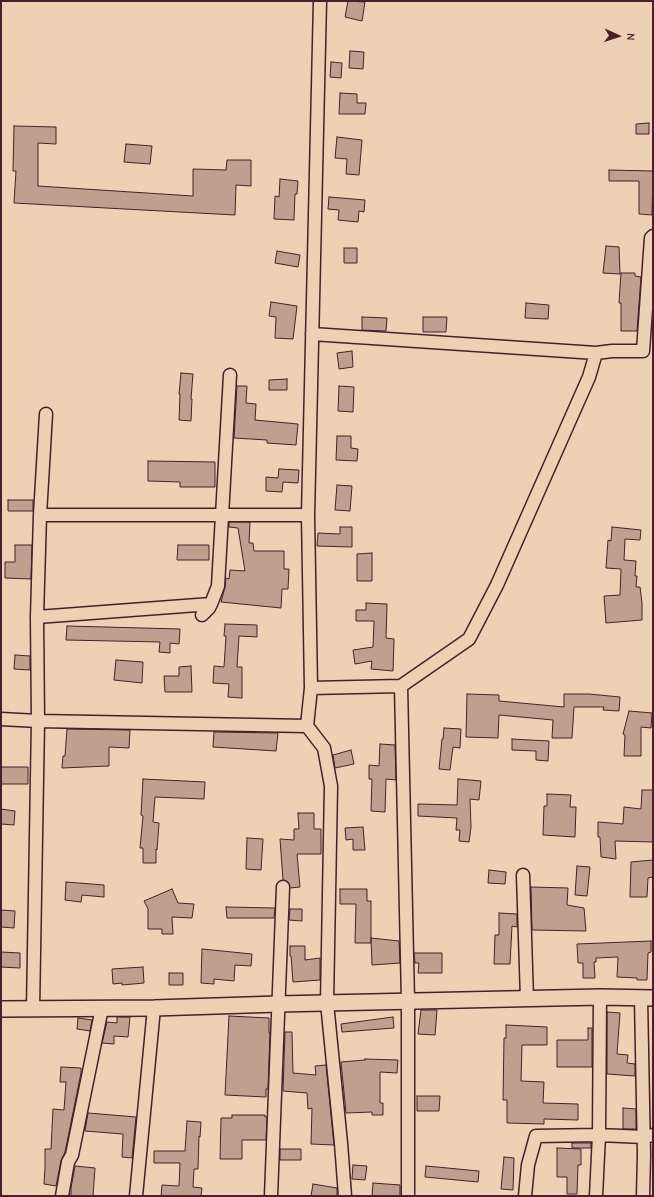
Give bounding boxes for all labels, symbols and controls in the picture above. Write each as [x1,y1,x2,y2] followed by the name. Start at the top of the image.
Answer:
[598,16,638,56] north arrow
[624,33,637,41] text: N

